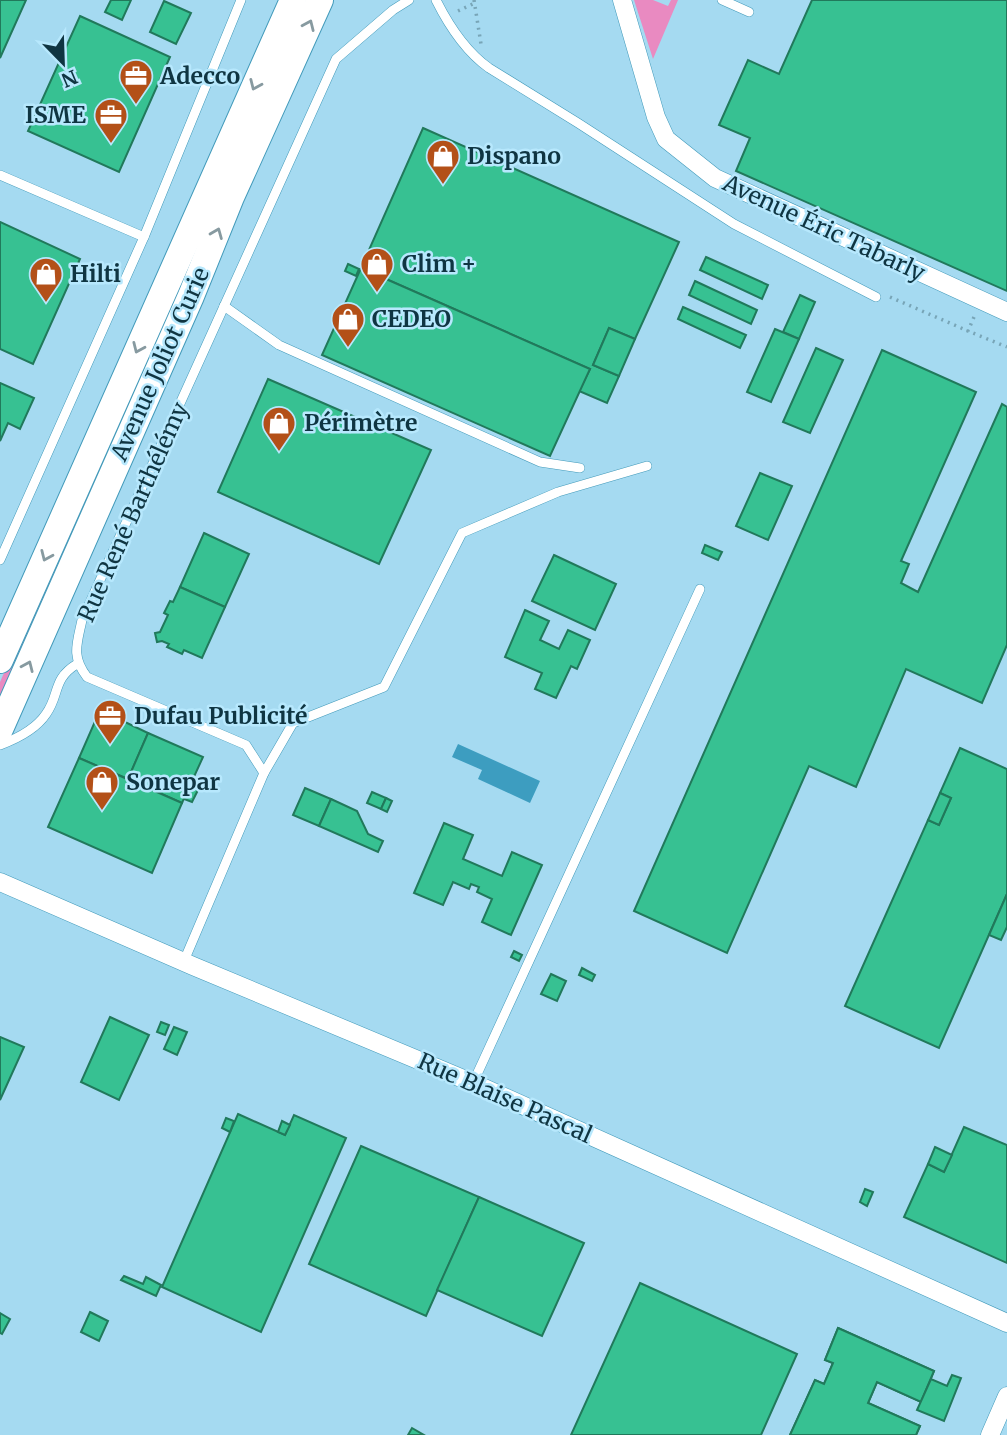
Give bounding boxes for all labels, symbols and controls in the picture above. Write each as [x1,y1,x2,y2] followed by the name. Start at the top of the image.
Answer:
[301,20,315,32] one-way arrow
[28,28,98,98] north arrow
[117,57,155,106] office icon: Adecco
[159,61,240,90] place label: Adecco
[58,65,81,93] text: N
[249,78,263,90] one-way arrow
[92,96,130,145] office icon: ISME
[25,100,86,129] place label: ISME
[424,137,462,186] shop icon: Dispano
[467,141,561,170] place label: Dispano
[718,168,930,287] street label: Avenue Éric Tabarly
[208,228,222,240] one-way arrow
[358,245,396,294] shop icon: Clim +
[402,249,476,278] place label: Clim +
[27,255,65,304] shop icon: Hilti
[70,259,121,288] place label: Hilti
[104,263,215,466] street label: Avenue Joliot Curie
[329,300,367,349] shop icon: CEDEO
[372,304,451,333] place label: CEDEO
[132,341,146,353] one-way arrow
[71,397,194,626] street label: Rue René Barthélémy
[260,404,298,453] shop icon: Périmètre
[304,408,417,437] place label: Périmètre
[40,549,54,562] one-way arrow
[20,661,34,674] one-way arrow
[91,697,129,746] office icon: Dufau Publicité
[134,701,308,730] place label: Dufau Publicité
[83,763,121,812] shop icon: Sonepar
[126,767,220,796] place label: Sonepar
[413,1046,597,1149] street label: Rue Blaise Pascal

